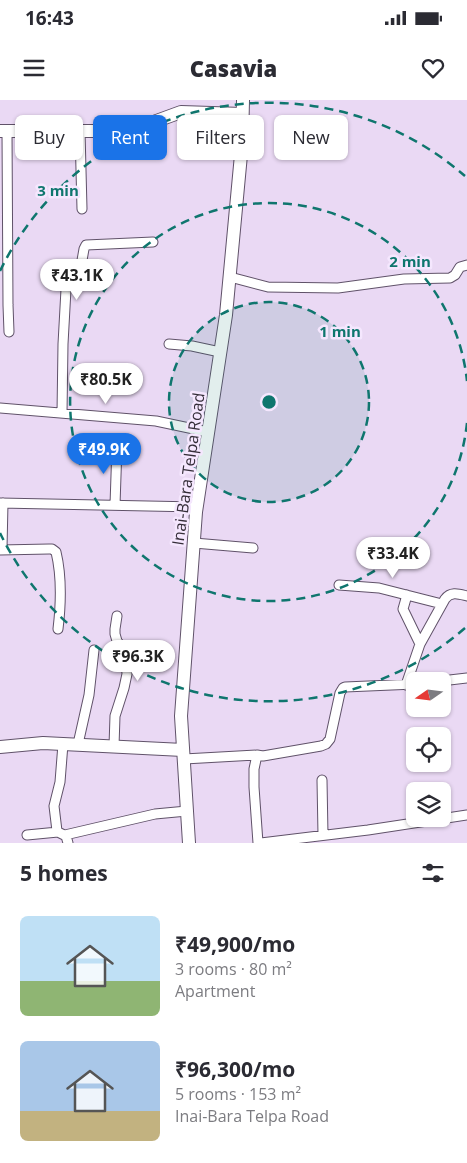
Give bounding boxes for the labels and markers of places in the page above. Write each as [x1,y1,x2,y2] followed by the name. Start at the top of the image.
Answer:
[36,258,118,301] pin: ₹43.1K
[65,362,147,405] pin: ₹80.5K
[260,393,278,411] centre of rings
[63,432,145,475] pin: ₹49.9K
[352,536,434,579] pin: ₹33.4K
[97,640,179,682] pin: ₹96.3K

